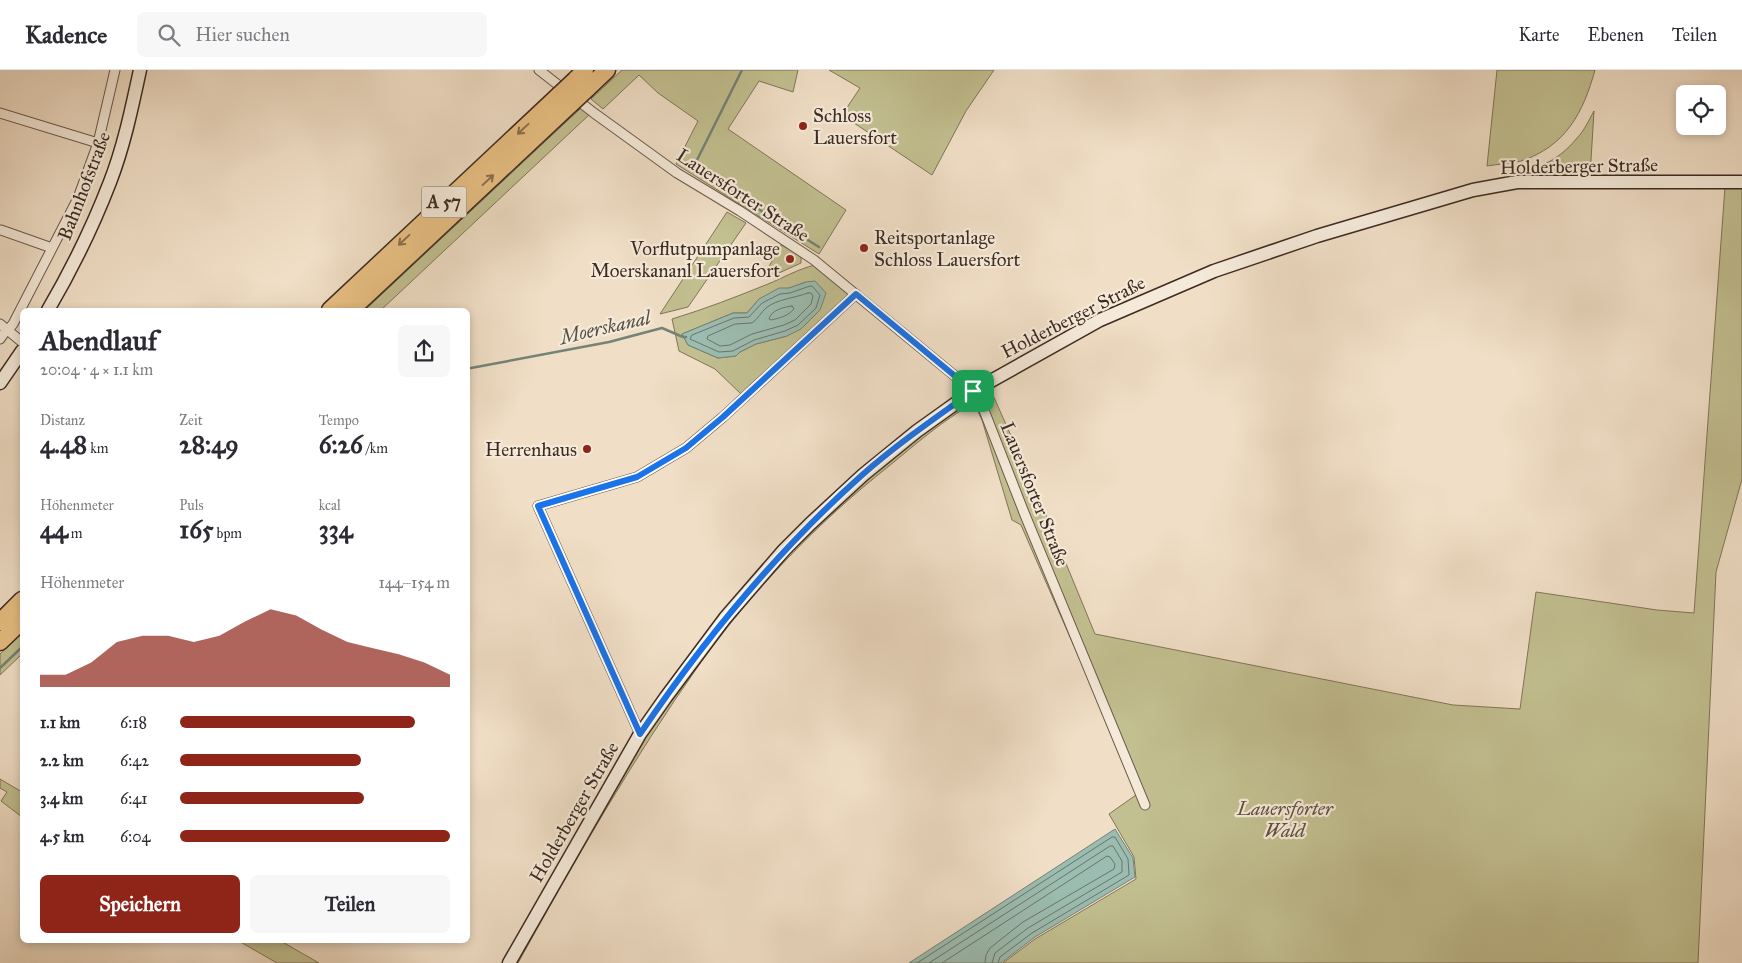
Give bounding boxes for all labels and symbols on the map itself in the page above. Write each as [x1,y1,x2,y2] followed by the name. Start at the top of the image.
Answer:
[813,104,897,149] place label: Schloss Lauersfort
[797,120,809,132] marker: Schloss Lauersfort
[517,123,529,135] one-way arrow
[53,128,115,244] street label: Bahnhofstraße
[672,144,814,247] street label: Lauersforter Straße
[1500,153,1658,180] street label: Holderberger Straße
[482,174,495,186] one-way arrow
[422,186,466,218] road number: A 57
[874,226,1020,271] place label: Reitsportanlage Schloss Lauersfort
[398,234,411,246] one-way arrow
[590,237,780,282] place label: Vorflutpumpanlage Moerskananl Lauersfort
[858,242,870,254] marker: Reitsportanlage Schloss Lauersfort
[784,253,796,265] marker: Vorflutpumpanlage Moerskananl Lauersfort
[997,271,1149,364] street label: Holderberger Straße
[556,305,654,349] water label: Moerskanal
[952,370,994,412] pin
[996,418,1074,570] street label: Lauersforter Straße
[485,438,577,461] place label: Herrenhaus
[581,443,593,455] marker: Herrenhaus
[524,738,624,887] street label: Holderberger Straße
[1236,797,1334,842] park label: Lauersforter Wald

